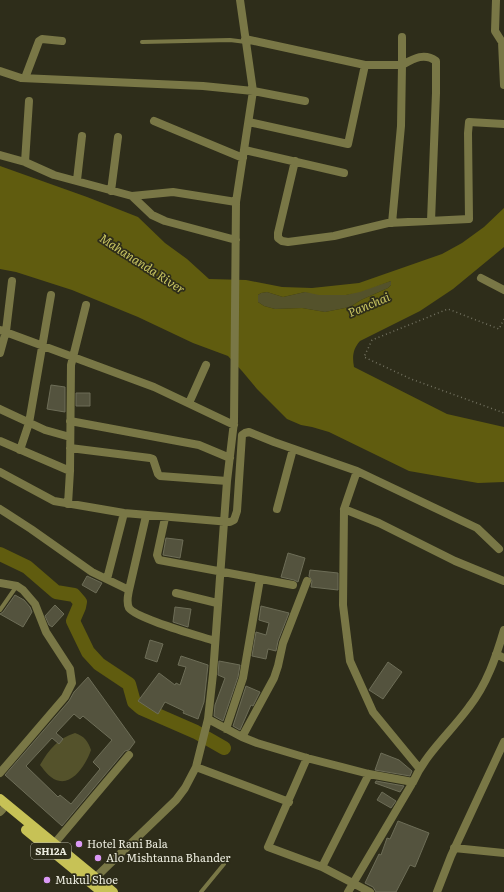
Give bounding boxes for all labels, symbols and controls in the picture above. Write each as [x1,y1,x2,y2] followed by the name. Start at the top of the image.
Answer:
[96,229,189,298] water label: Mahananda River
[345,287,393,321] water label: Panchai
[87,835,168,851] place label: Hotel Rani Bala
[74,839,84,849] marker: Hotel Rani Bala
[31,843,71,859] road number: SH12A
[106,849,231,865] place label: Alo Mishtanna Bhander
[93,853,103,863] marker: Alo Mishtanna Bhander
[55,871,118,887] place label: Mukul Shoe
[42,875,52,885] marker: Mukul Shoe

